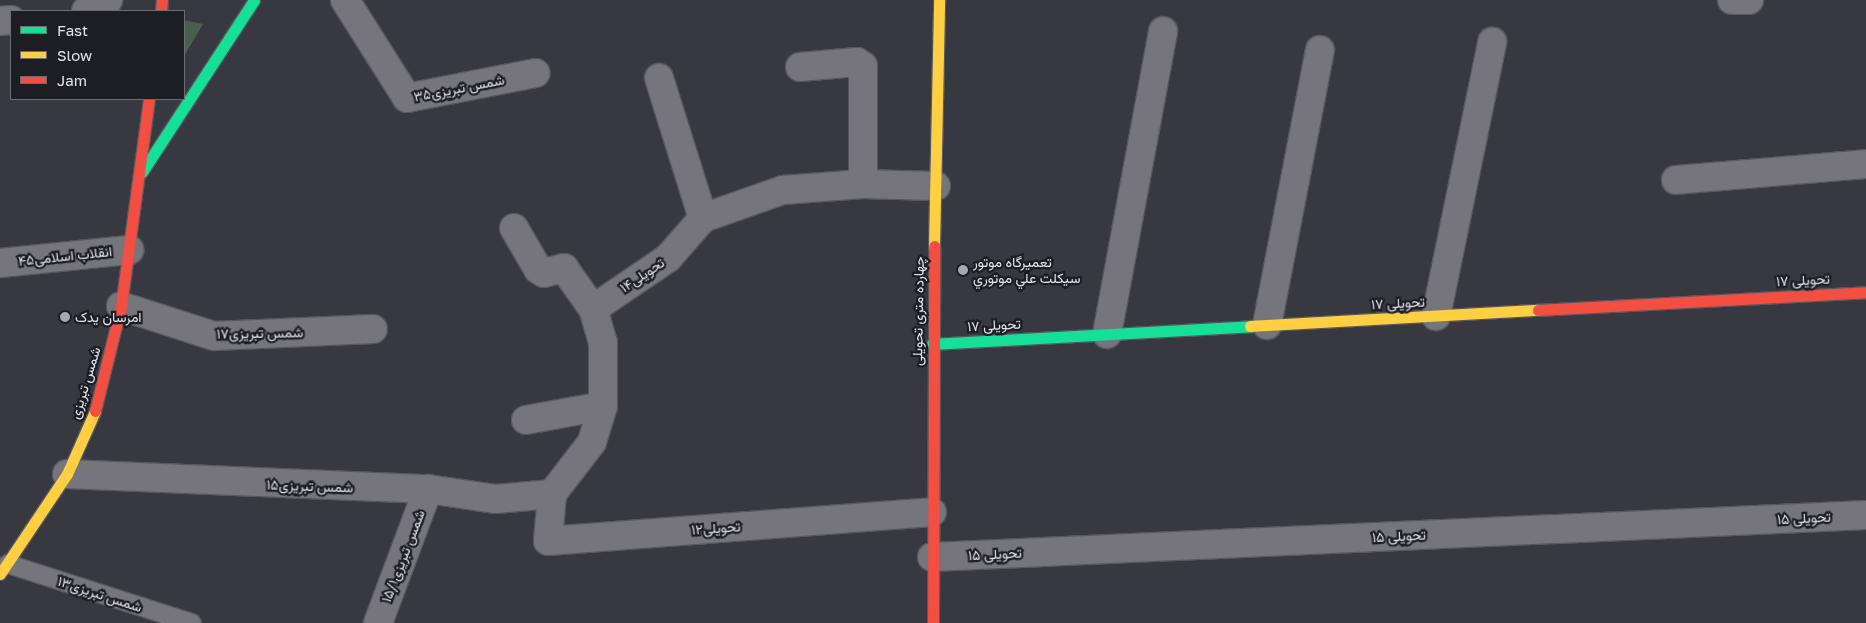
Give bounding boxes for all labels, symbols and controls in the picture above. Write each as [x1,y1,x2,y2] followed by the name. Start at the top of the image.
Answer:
[10,10,185,100] legend
[57,21,88,39] text: Fast
[57,46,92,64] text: Slow
[57,71,87,89] text: Jam
[412,71,506,105] street label: ۳۵شمس تبریزی
[17,243,113,269] street label: انقلاب اسلامی۴۵
[617,254,667,296] street label: تحویلی۱۴
[973,254,1080,286] place label: تعميرگاه موتور سيكلت علي موتوري
[909,256,927,366] street label: چهارده متری تحویلی
[957,264,969,276] marker: تعميرگاه موتور سيكلت علي موتوري
[1776,270,1830,290] street label: تحویلی ۱۷
[1371,293,1425,313] street label: تحویلی ۱۷
[75,309,142,325] place label: امرسان یدک
[59,311,71,323] marker: امرسان یدک
[967,315,1021,335] street label: تحویلی ۱۷
[216,324,304,342] street label: شمس تبریزی۱۷
[66,345,104,421] street label: شمس تبریزی
[266,476,354,496] street label: شمس تبریزی۱۵
[378,507,428,605] street label: شمس تبریزی۱۵/۱
[1777,508,1831,528] street label: تحویلی ۱۵
[691,518,741,538] street label: تحویلی۱۲
[1372,526,1426,546] street label: تحویلی ۱۵
[968,544,1022,564] street label: تحویلی ۱۵
[56,572,144,616] street label: شمس تبریزی۱۳

